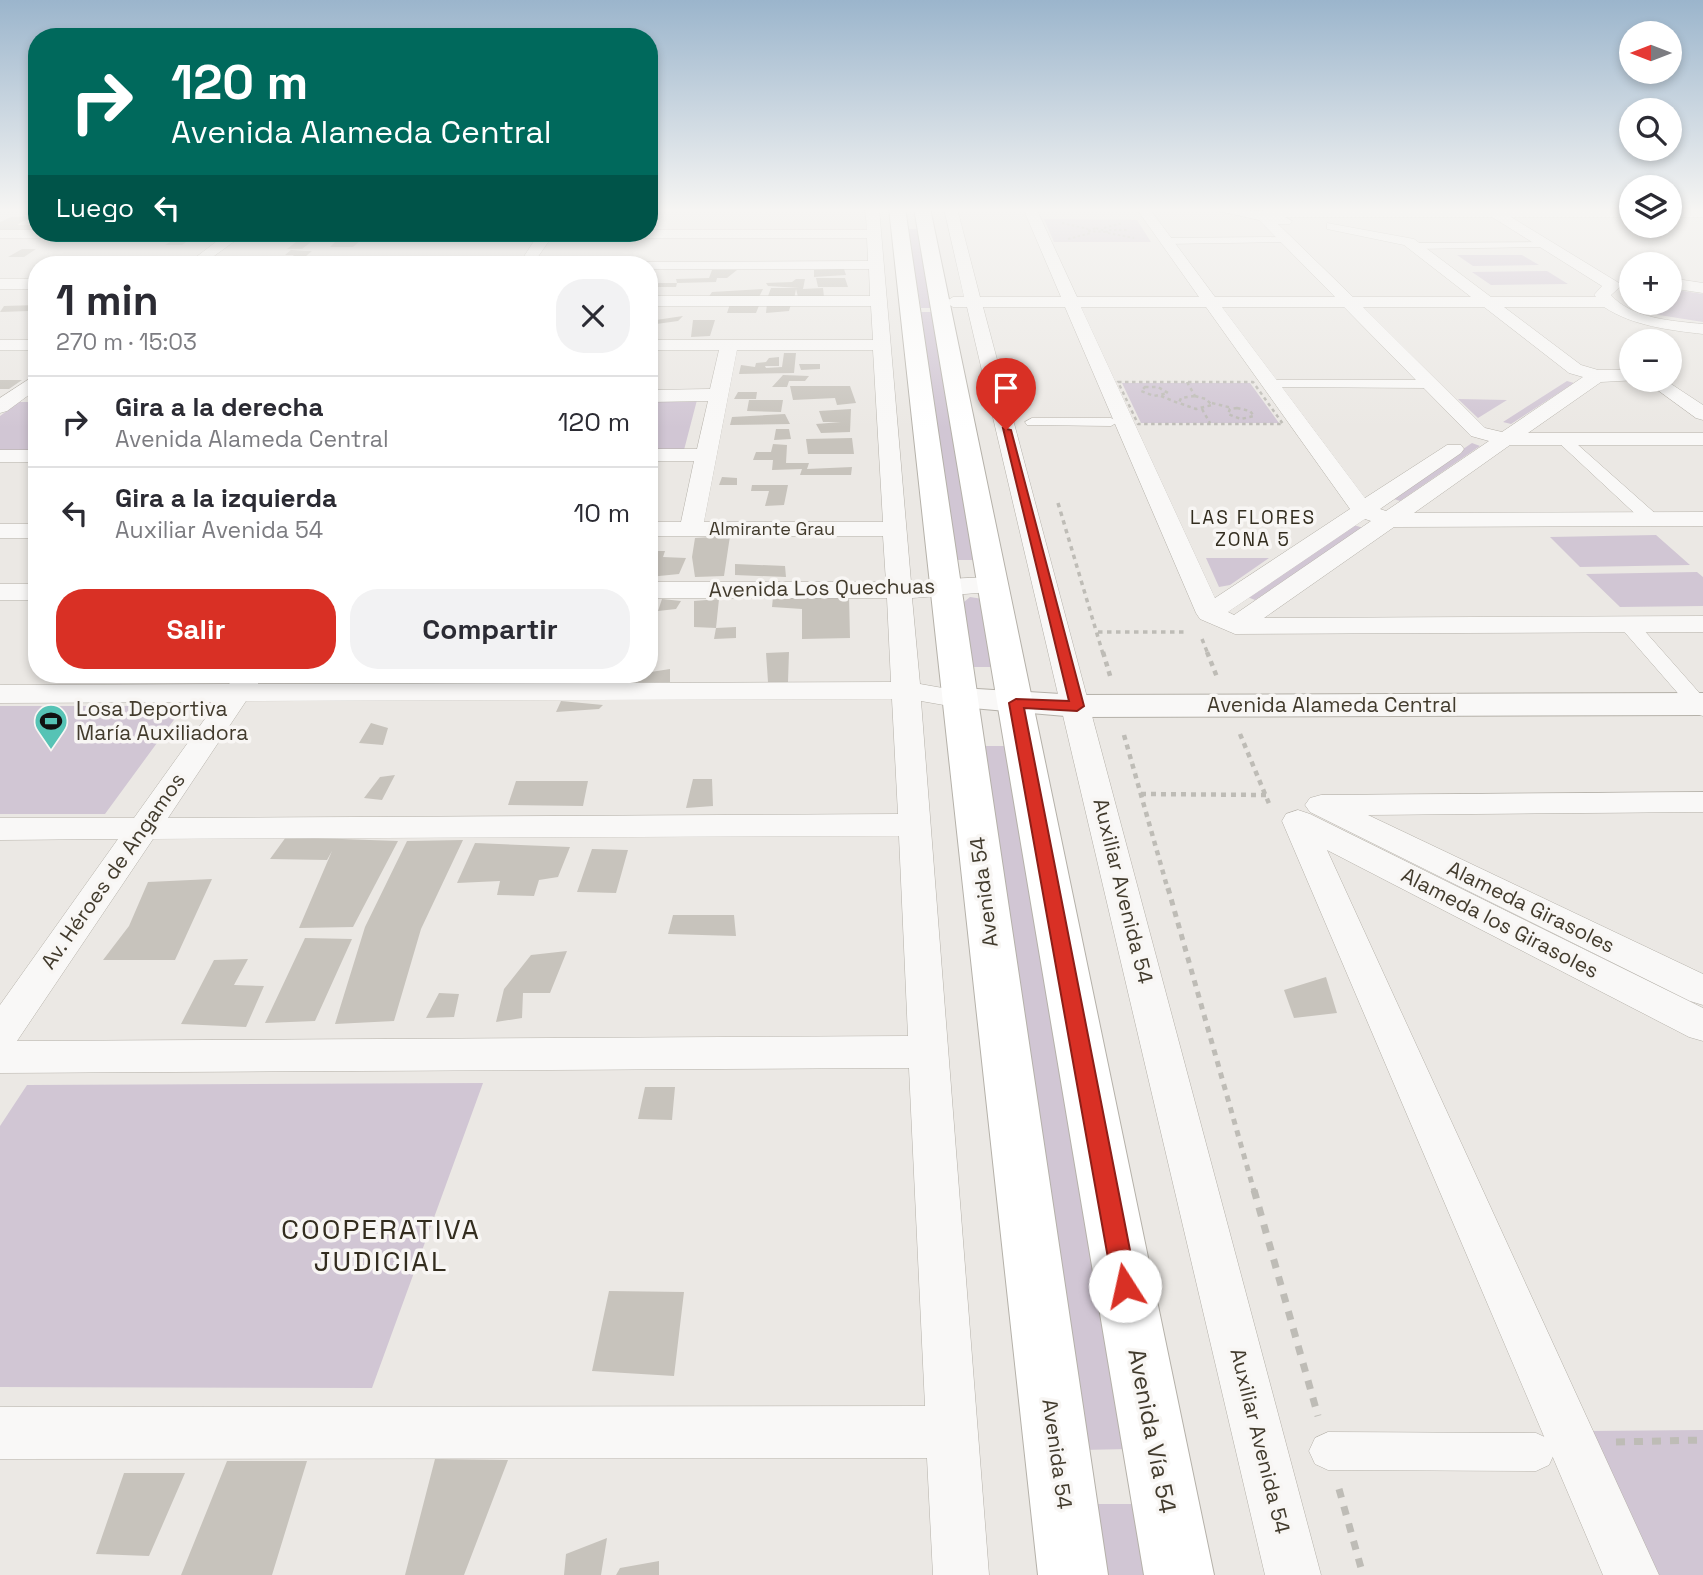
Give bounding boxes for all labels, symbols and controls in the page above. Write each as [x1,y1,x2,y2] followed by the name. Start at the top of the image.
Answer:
[1619,21,1682,84] north arrow
[1619,21,1682,392] map controls
[171,51,308,113] text: 120 m
[56,56,147,147] icon: right
[1619,98,1682,161] button: search
[171,112,552,152] text: Avenida Alameda Central
[1619,175,1682,238] button: layers
[148,189,186,227] icon: left
[56,191,134,225] text: Luego
[1619,252,1682,315] button: +
[56,274,159,327] text: 1 min
[556,279,630,353] button: close
[56,327,197,357] text: 270 m · 15:03
[1619,329,1682,392] button: −
[976,358,1036,430] pin
[987,369,1025,407] icon: arrive
[115,390,324,424] text: Gira a la derecha
[56,403,94,441] icon: right
[558,405,630,439] text: 120 m
[115,424,389,454] text: Avenida Alameda Central
[115,481,337,515] text: Gira a la izquierda
[56,494,94,532] icon: left
[573,496,630,530] text: 10 m
[1190,505,1316,552] district label: LAS FLORES ZONA 5
[115,515,323,545] text: Auxiliar Avenida 54
[709,517,835,540] street label: Almirante Grau
[708,572,935,603] street label: Avenida Los Quechuas
[56,589,336,669] button: Salir
[350,589,630,669] button: Compartir
[1207,691,1457,718] street label: Avenida Alameda Central
[76,695,248,746] place label: Losa Deportiva María Auxiliadora
[32,702,70,751] sports icon: Losa Deportiva María Auxiliadora
[34,767,191,974] street label: Av. Héroes de Angamos
[1087,795,1160,986] street label: Auxiliar Avenida 54
[963,835,1004,949] street label: Avenida 54
[1443,854,1619,959] street label: Alameda Girasoles
[1397,861,1603,984] street label: Alameda los Girasoles
[281,1211,481,1279] district label: COOPERATIVA JUDICIAL
[1088,1249,1162,1323] position arrow
[1224,1345,1297,1536] street label: Auxiliar Avenida 54
[1121,1346,1184,1516] street label: Avenida Vía 54
[1036,1397,1079,1511] street label: Avenida 54

